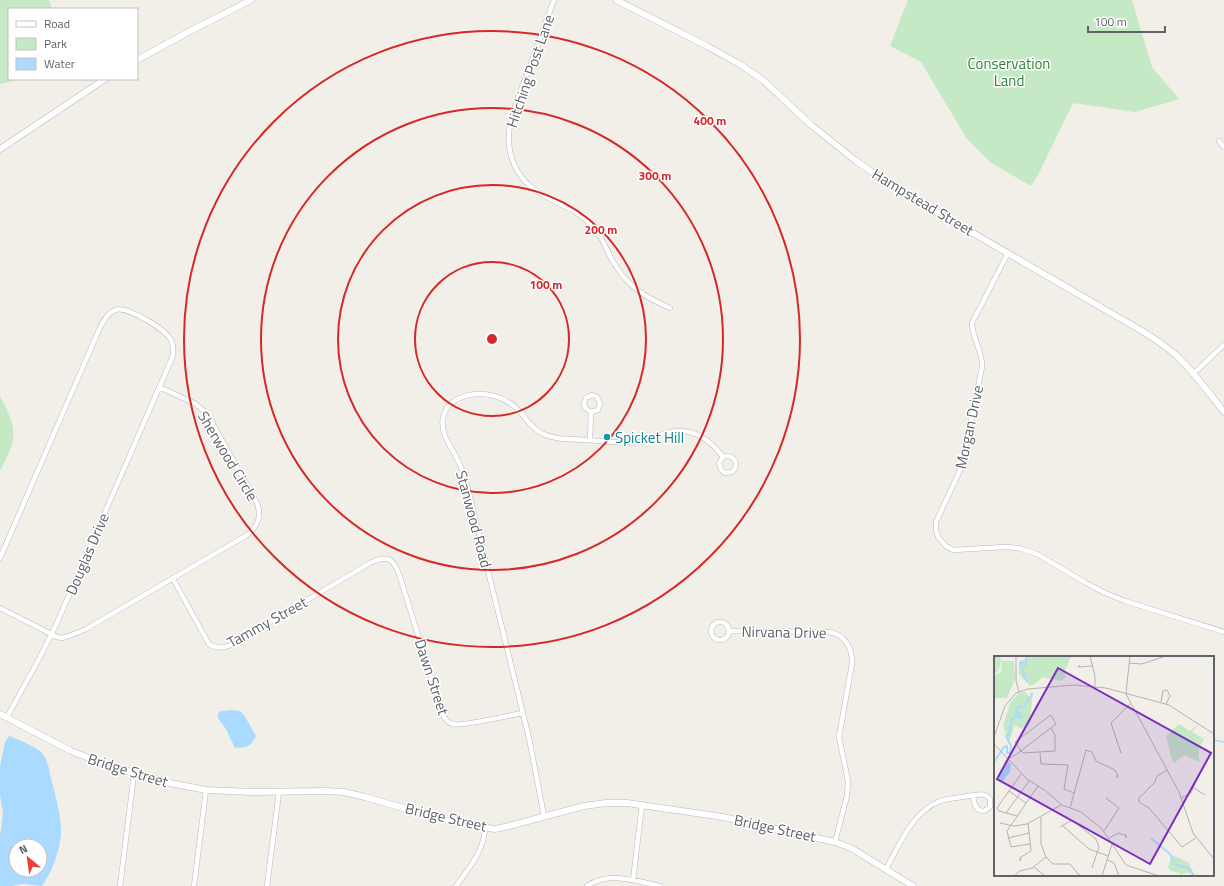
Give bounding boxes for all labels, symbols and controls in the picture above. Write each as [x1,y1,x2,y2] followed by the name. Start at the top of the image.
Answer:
[8,8,138,80] legend
[1088,8,1165,34] scale bar
[500,11,560,131] street label: Hitching Post Lane
[1094,12,1127,31] text: 100 m
[44,14,70,33] text: Road
[44,34,67,53] text: Park
[968,52,1050,92] park label: Conservation Land
[44,54,75,73] text: Water
[694,111,726,130] text: 400 m
[868,162,979,242] street label: Hampstead Street
[639,166,671,185] text: 300 m
[585,220,617,239] text: 200 m
[530,275,562,294] text: 100 m
[485,332,499,346] centre of rings
[949,383,989,471] street label: Morgan Drive
[192,407,264,505] street label: Sherwood Circle
[615,426,684,449] place label: Spicket Hill
[602,432,612,442] marker: Spicket Hill
[450,468,498,570] street label: Stanwood Road
[59,509,115,599] street label: Douglas Drive
[223,590,312,653] street label: Tammy Street
[741,620,827,644] street label: Nirvana Drive
[409,636,455,719] street label: Dawn Street
[994,656,1214,876] inset map
[85,747,172,793] street label: Bridge Street
[403,796,490,838] street label: Bridge Street
[732,808,819,848] street label: Bridge Street
[8,838,48,878] north arrow
[16,840,30,858] text: N

